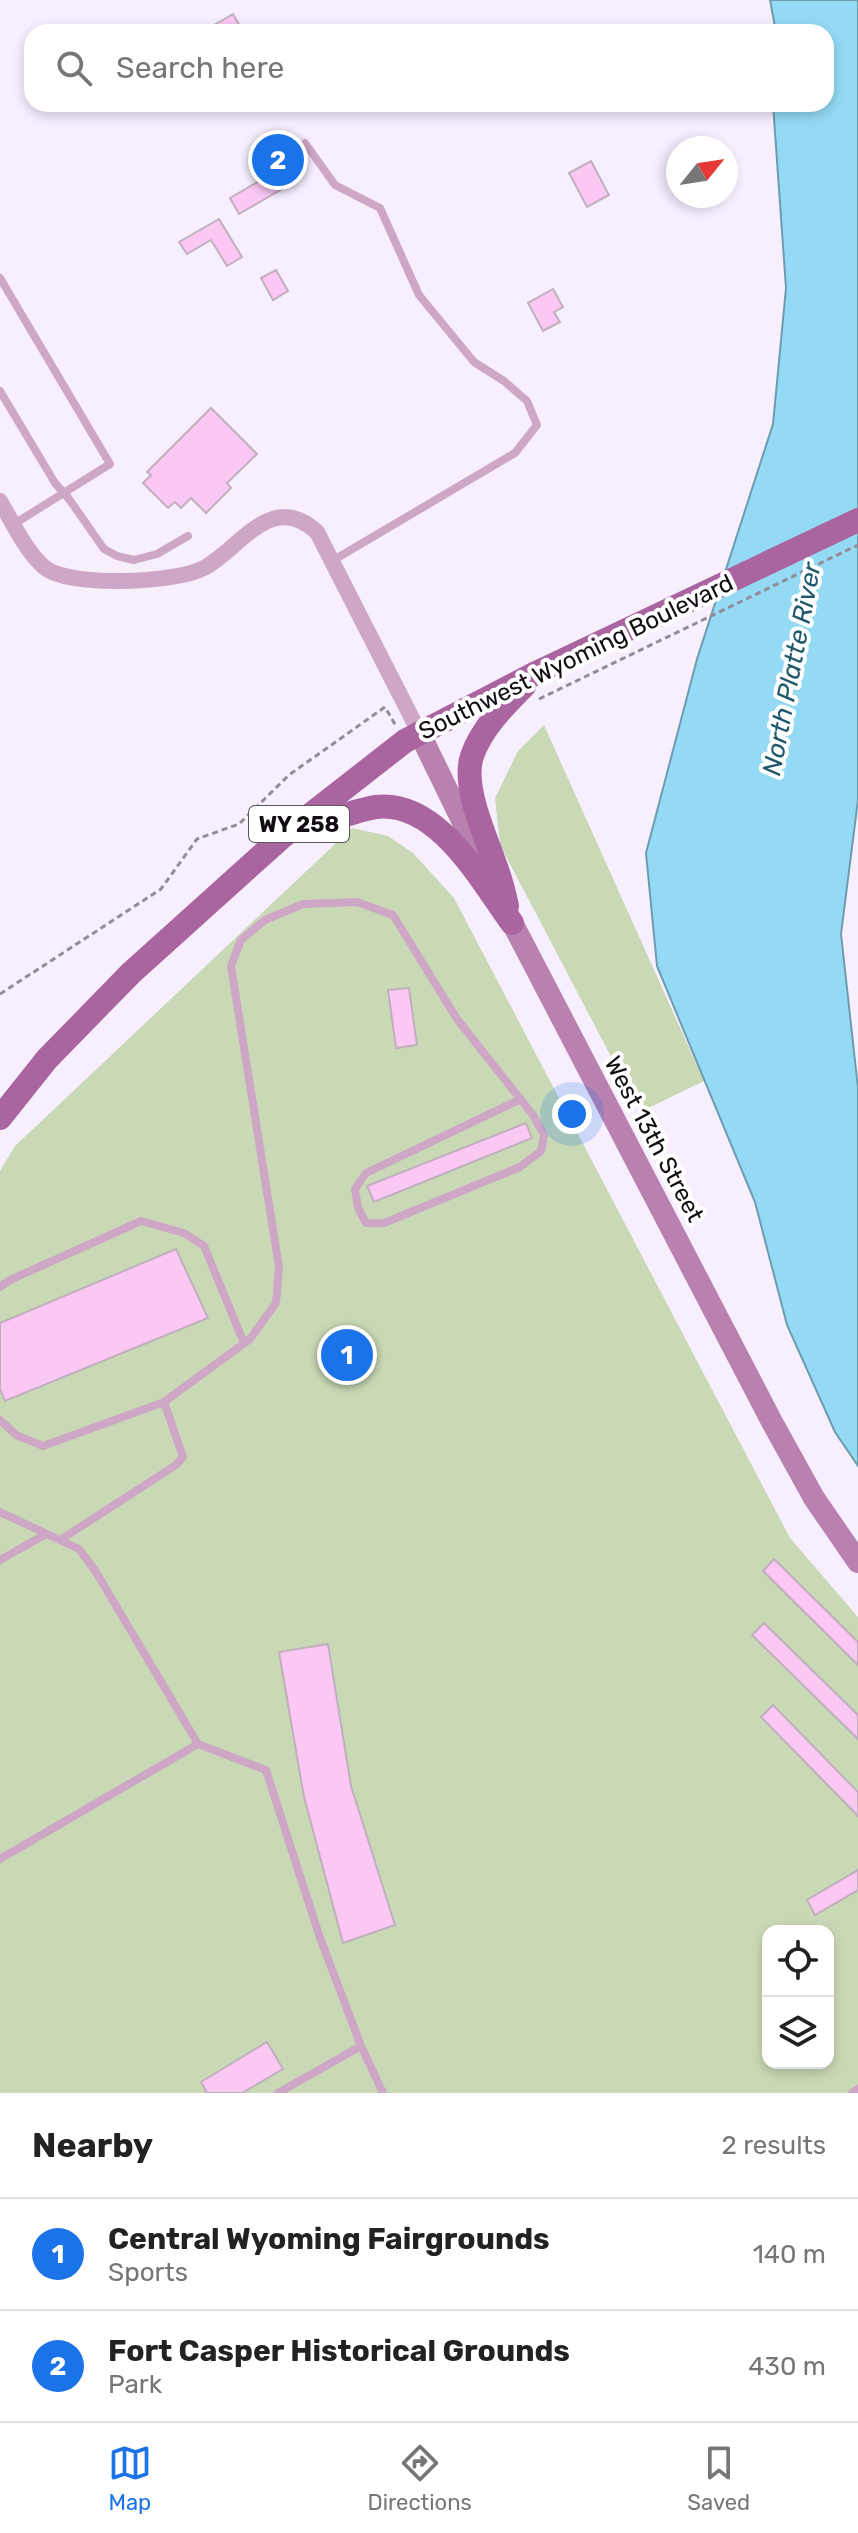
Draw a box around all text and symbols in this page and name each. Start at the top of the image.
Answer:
search box [24,24,834,112]
icon: search [52,46,96,90]
text: Search here [116,50,284,86]
pin: 2 [252,130,304,190]
north arrow [666,136,738,208]
water label: North Platte River [756,559,828,778]
street label: Southwest Wyoming Boulevard [414,568,738,746]
road number: WY 258 [249,806,349,842]
street label: West 13th Street [599,1051,709,1227]
your location [552,1094,592,1134]
pin: 1 [321,1325,373,1385]
map controls [762,1925,834,2069]
button: locate [762,1925,834,1997]
button: layers [762,1997,834,2069]
text: Nearby [32,2125,153,2166]
text: 2 results [722,2130,826,2161]
text: Central Wyoming Fairgrounds [108,2221,550,2257]
text: 1 [52,2239,64,2270]
text: 140 m [753,2239,826,2270]
text: Sports [108,2257,188,2288]
text: Fort Casper Historical Grounds [108,2333,570,2369]
text: 2 [50,2351,66,2382]
text: 430 m [748,2351,826,2382]
text: Park [108,2369,162,2400]
tab: Map [108,2441,152,2516]
tab: Directions [367,2441,472,2516]
tab: Saved [687,2441,750,2516]

